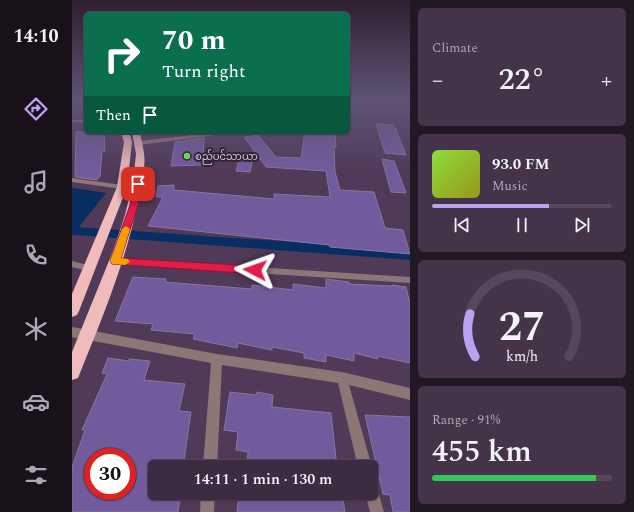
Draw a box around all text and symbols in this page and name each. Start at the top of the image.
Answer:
text: 70 m [162,19,226,62]
text: 14:10 [13,23,59,50]
icon: right [96,28,148,80]
text: Climate [432,38,478,58]
text: 22° [498,57,546,103]
text: Turn right [162,58,245,85]
text: − [432,64,443,97]
text: + [601,64,612,97]
icon: directions [22,95,50,123]
text: Then [96,104,131,127]
icon: arrive [139,104,161,126]
place label: စည်ပင်သာယာ [195,149,258,165]
marker: စည်ပင်သာယာ [182,151,192,161]
text: 93.0 FM [492,153,549,176]
pin [121,167,155,201]
icon: music [22,168,50,196]
icon: arrive [127,173,149,195]
text: Music [492,176,528,196]
icon: previous [451,214,473,236]
icon: pause [511,214,533,236]
icon: next [571,214,593,236]
icon: phone [22,241,50,269]
position arrow [234,249,276,291]
text: 27 [499,296,545,359]
icon: climate [22,315,50,343]
text: km/h [506,346,538,368]
icon: car [22,388,50,416]
text: Range · 91% [432,410,500,430]
text: 455 km [432,429,532,475]
speed limit sign: 30 [84,448,136,500]
icon: filters [22,461,50,489]
text: 14:11 · 1 min · 130 m [194,468,332,491]

